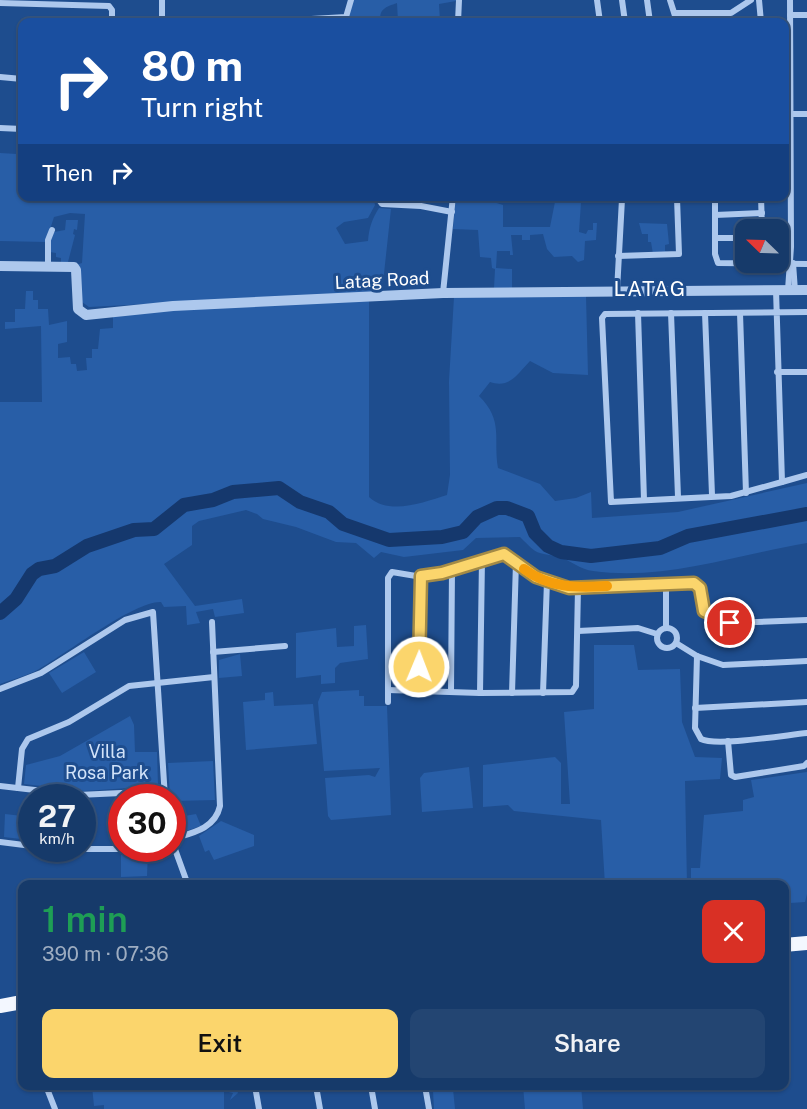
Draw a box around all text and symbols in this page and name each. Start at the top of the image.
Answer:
text: 80 m [141,41,243,90]
icon: right [42,42,120,120]
text: Turn right [141,91,264,123]
icon: right [105,156,138,189]
text: Then [42,160,93,186]
north arrow [735,219,789,273]
map controls [735,219,789,273]
street label: Latag Road [334,267,430,293]
district label: LATAG [613,276,687,301]
pin [704,597,755,648]
icon: arrive [713,606,746,639]
position arrow [387,635,451,699]
park label: Villa Rosa Park [65,741,149,783]
speed limit sign: 30 [108,784,186,862]
text: 27 [38,798,76,834]
text: km/h [39,830,75,847]
text: 1 min [42,898,128,940]
button: close [702,900,765,963]
text: 390 m · 07:36 [42,942,169,966]
button: Exit [42,1009,398,1078]
button: Share [410,1009,765,1078]

